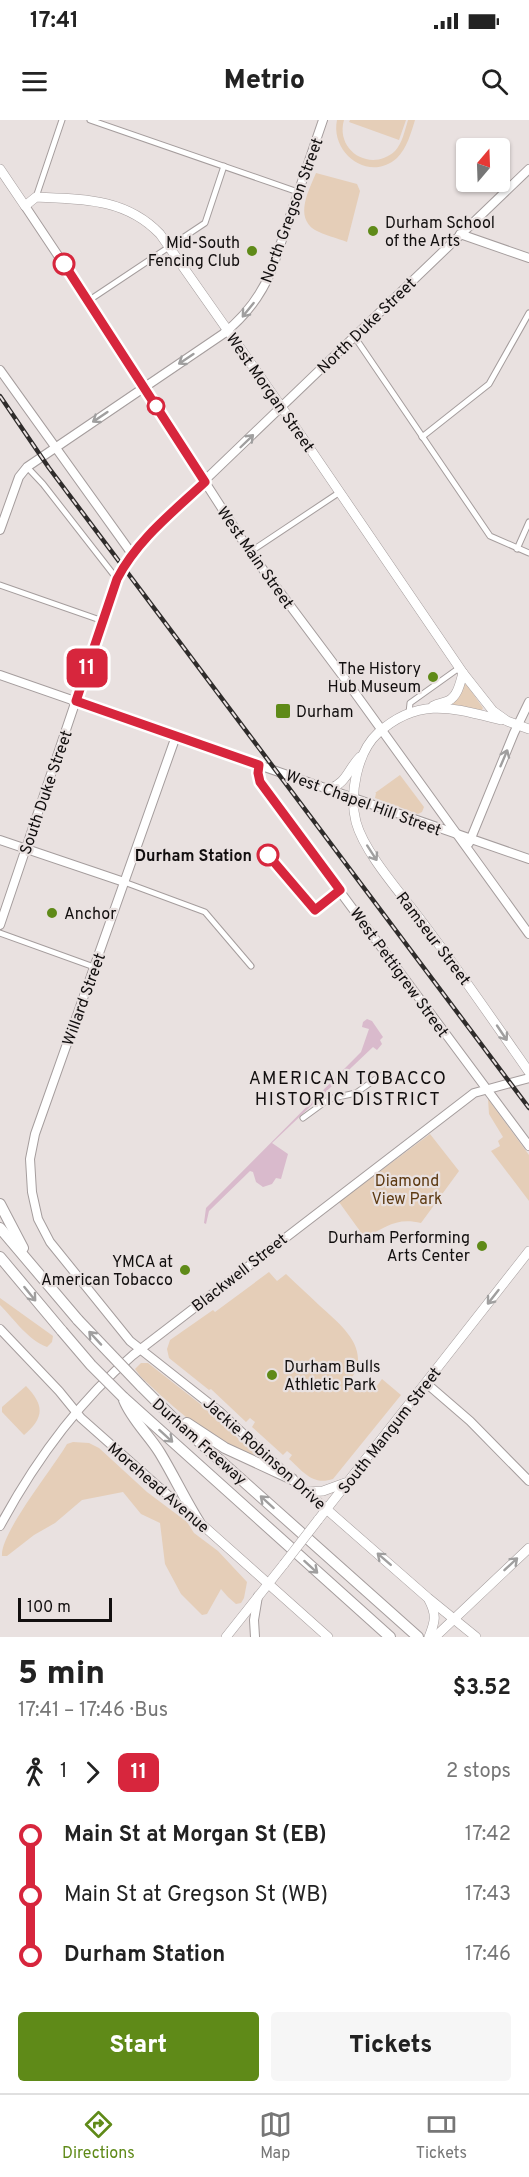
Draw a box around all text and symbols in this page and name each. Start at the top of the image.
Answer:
text: 17:41 [30,8,79,35]
text: Metrio [224,64,305,98]
icon: menu [18,65,51,98]
icon: search [478,65,511,98]
street label: North Gregson Street [257,135,328,286]
north arrow [456,138,510,192]
map controls [456,138,510,192]
place label: Durham School of the Arts [385,214,495,252]
marker: Durham School of the Arts [366,224,380,238]
place label: Mid-South Fencing Club [148,234,240,272]
marker: Mid-South Fencing Club [245,244,259,258]
unlabelled marker [53,253,75,275]
street label: North Duke Street [314,274,421,379]
one-way arrow [242,302,255,318]
street label: West Morgan Street [221,330,318,457]
one-way arrow [179,353,195,365]
unlabelled marker [147,397,165,415]
one-way arrow [92,411,108,423]
one-way arrow [239,433,254,448]
street label: West Main Street [212,503,297,613]
line badge: 11 [60,648,114,688]
text: 11 [79,655,95,682]
place label: The History Hub Museum [328,660,421,698]
marker: The History Hub Museum [426,670,440,684]
marker: Durham [274,702,292,720]
place label: Durham [296,703,353,723]
street label: South Duke Street [16,728,78,857]
one-way arrow [499,749,510,767]
street label: West Chapel Hill Street [283,766,444,841]
marker: Durham Station [257,844,279,866]
one-way arrow [366,844,378,861]
place label: Durham Station [135,847,252,867]
street label: Ramseur Street [391,889,474,990]
street label: West Pettigrew Street [345,904,452,1042]
place label: Anchor [64,905,116,925]
marker: Anchor [45,906,59,920]
street label: Willard Street [59,951,111,1049]
one-way arrow [496,1024,508,1040]
district label: AMERICAN TOBACCO HISTORIC DISTRICT [249,1068,447,1112]
park label: Diamond View Park [371,1172,443,1210]
place label: Durham Performing Arts Center [328,1229,470,1267]
street label: Blackwell Street [188,1230,292,1317]
marker: Durham Performing Arts Center [475,1239,489,1253]
place label: YMCA at American Tobacco [41,1253,173,1291]
marker: YMCA at American Tobacco [178,1263,192,1277]
one-way arrow [24,1286,37,1302]
one-way arrow [486,1289,499,1305]
one-way arrow [87,1331,102,1346]
place label: Durham Bulls Athletic Park [284,1358,381,1396]
street label: South Mangum Street [335,1364,446,1499]
marker: Durham Bulls Athletic Park [265,1368,279,1382]
street label: Jackie Robinson Drive [198,1394,329,1515]
street label: Durham Freeway [147,1395,250,1490]
one-way arrow [159,1429,174,1443]
street label: Morehead Avenue [103,1439,213,1538]
one-way arrow [260,1495,275,1509]
one-way arrow [377,1552,392,1566]
one-way arrow [504,1557,519,1571]
one-way arrow [303,1560,318,1574]
scale bar [18,1595,112,1622]
text: 100 m [27,1598,71,1618]
text: 5 min [18,1654,105,1696]
text: $3.52 [453,1675,511,1702]
text: 17:41 – 17:46 · Bus [18,1698,168,1724]
icon: walk [18,1756,51,1789]
icon: forward [76,1756,109,1789]
text: 1 [60,1759,67,1785]
text: 11 [130,1759,147,1786]
text: 2 stops [446,1759,511,1785]
text: Main St at Morgan St (EB) [64,1822,327,1849]
text: 17:42 [465,1822,511,1848]
text: Main St at Gregson St (WB) [64,1882,328,1909]
text: 17:43 [465,1882,511,1908]
text: Durham Station [64,1942,225,1969]
text: 17:46 [465,1942,511,1968]
button: Start [18,2012,259,2081]
button: Tickets [271,2012,511,2081]
tab: Directions [62,2108,135,2164]
tab: Map [259,2108,292,2164]
tab: Tickets [416,2108,467,2164]

